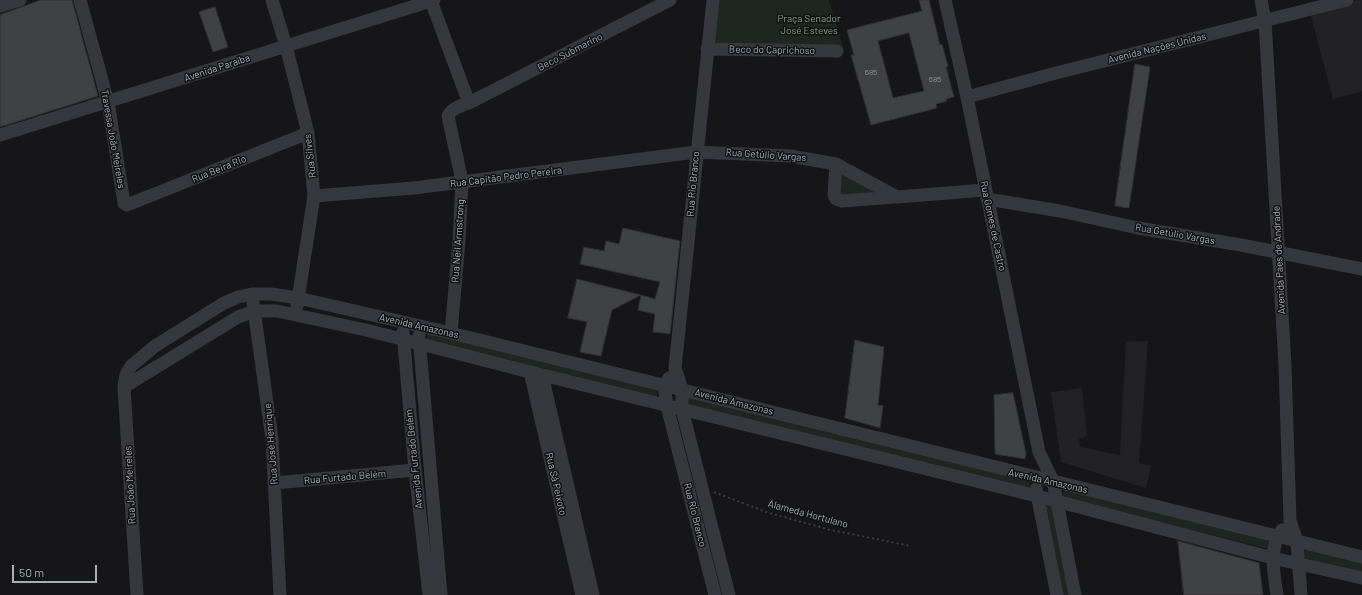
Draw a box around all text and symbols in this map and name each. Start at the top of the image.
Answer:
park label: Praça Senador José Esteves [777,13,841,36]
street label: Beco Submarino [536,30,604,74]
street label: Avenida Nações Unidas [1107,30,1207,66]
street label: Beco do Caprichoso [729,43,815,57]
street label: Avenida Paraíba [183,52,251,84]
house number: 685 [865,67,877,77]
house number: 685 [929,74,941,84]
street label: Travessa João Meireles [98,89,128,189]
street label: Rua Silves [301,133,319,179]
street label: Rua Getúlio Vargas [725,146,807,164]
street label: Rua Rio Branco [684,151,702,217]
street label: Rua Beira Rio [190,153,248,185]
street label: Rua Capitão Pedro Pereira [449,164,563,190]
street label: Rua Gomes de Castro [978,180,1008,272]
street label: Rua Neil Armstrong [449,199,467,283]
street label: Avenida Paes de Andrade [1270,206,1288,314]
street label: Rua Getúlio Vargas [1134,221,1216,247]
street label: Avenida Amazonas [378,311,460,341]
street label: Avenida Amazonas [693,386,775,418]
street label: Rua José Henrique [261,403,281,485]
street label: Avenida Furtado Belém [403,409,425,509]
street label: Rua João Meireles [122,445,138,525]
street label: Rua Sá Peixoto [543,451,569,517]
street label: Avenida Amazonas [1007,466,1089,496]
street label: Rua Furtado Belém [303,467,387,487]
street label: Rua Rio Branco [681,482,709,548]
street label: Alameda Hortulano [767,498,849,530]
scale bar [14,557,99,583]
text: 50 m [19,565,44,579]

